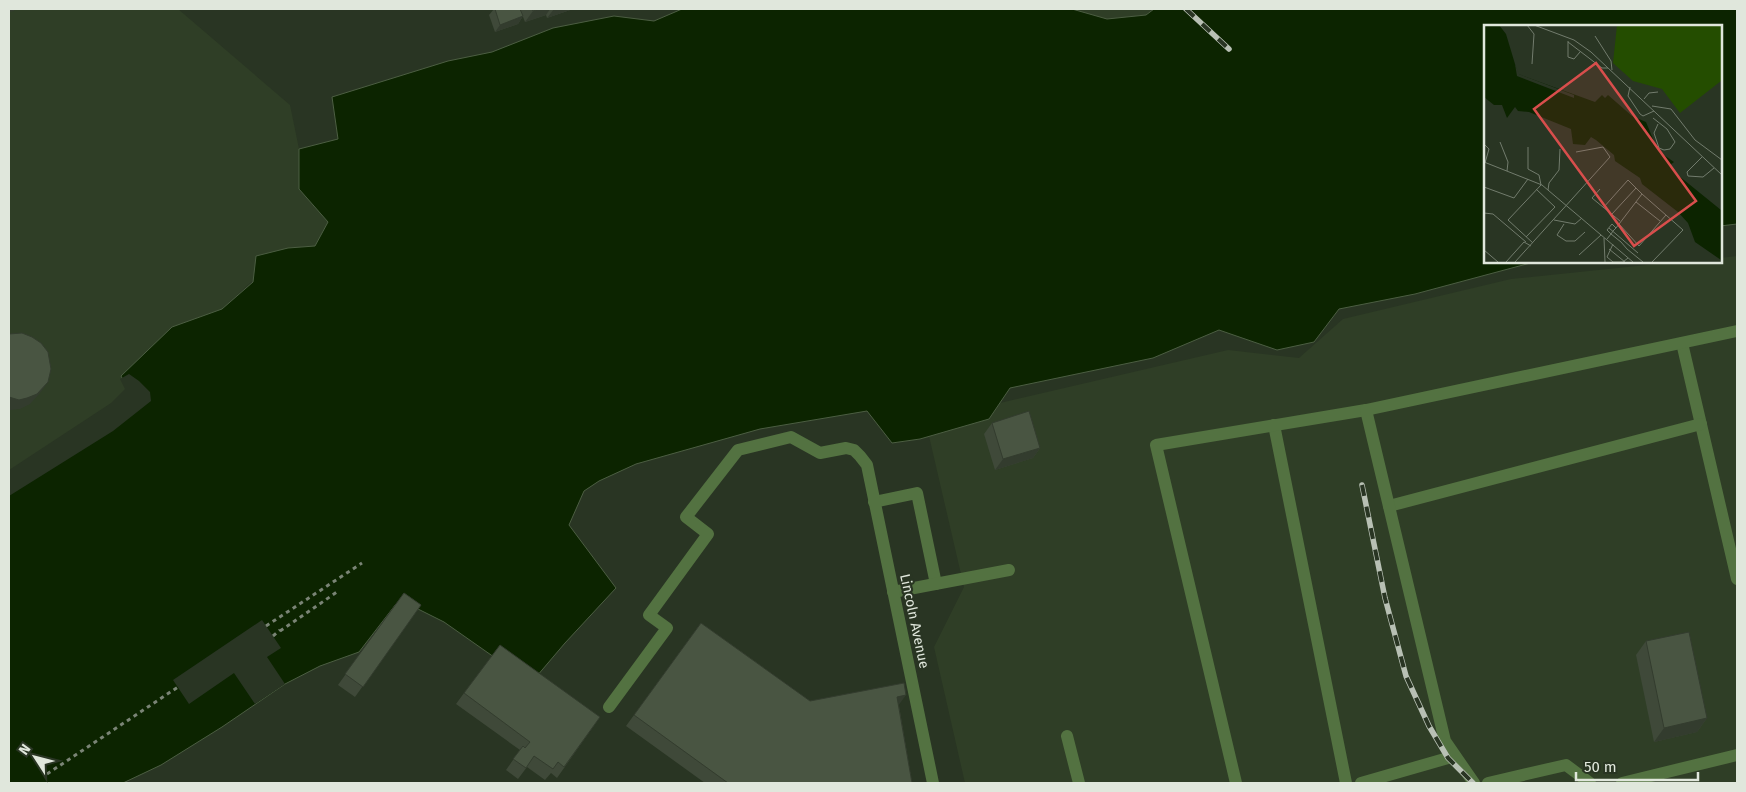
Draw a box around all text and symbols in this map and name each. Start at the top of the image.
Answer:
inset map [1484,25,1721,262]
street label: Lincoln Avenue [896,572,933,670]
north arrow [10,732,60,782]
text: N [15,741,34,758]
scale bar [1576,750,1698,782]
text: 50 m [1584,758,1617,776]

